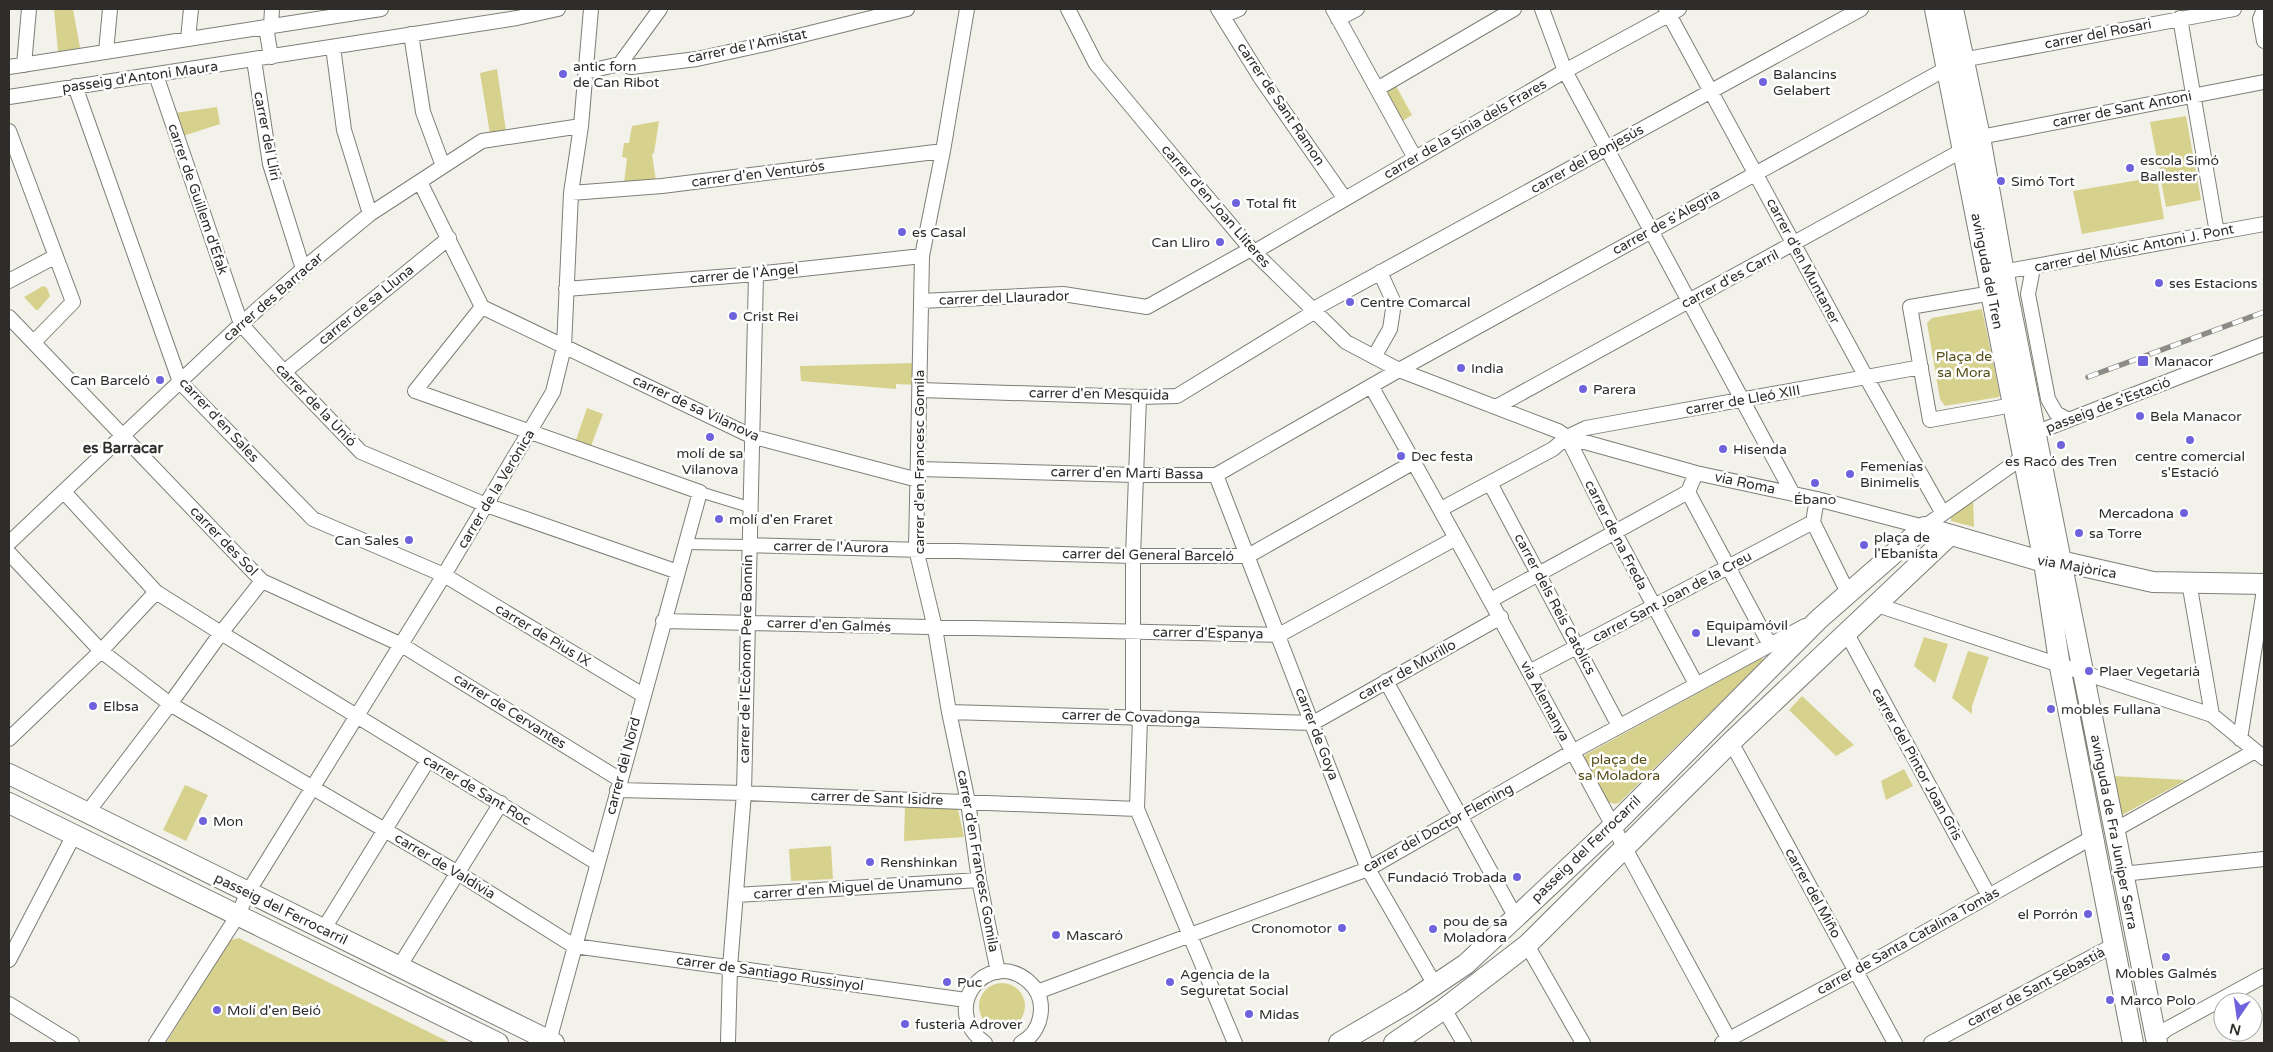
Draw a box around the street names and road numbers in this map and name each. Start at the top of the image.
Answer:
street label: carrer del Rosari [2043,15,2153,53]
street label: carrer de l'Amistat [686,25,809,67]
street label: carrer de Sant Ramon [1233,39,1329,169]
street label: passeig d'Antoni Maura [61,58,219,96]
street label: carrer de la Sínia dels Frares [1380,75,1550,183]
street label: carrer de Sant Antoni [2051,87,2193,131]
street label: carrer del Lliri [250,90,284,182]
street label: carrer de Guillem d'Efak [164,121,232,277]
street label: carrer del Bonjesús [1527,121,1647,197]
street label: carrer d'en Joan Lliteres [1158,141,1274,271]
street label: carrer d'en Venturós [690,157,826,191]
street label: carrer de s'Alegria [1609,185,1723,259]
street label: carrer d'en Muntaner [1763,195,1844,327]
street label: avinguda del Tren [1967,211,2007,331]
street label: carrer del Músic Antoni J. Pont [2033,220,2236,276]
street label: carrer d'es Carril [1678,246,1782,312]
street label: carrer des Barracar [220,249,327,345]
street label: carrer de sa Lluna [315,261,417,349]
street label: carrer de l'Àngel [689,261,799,287]
street label: carrer del Llaurador [939,287,1070,309]
street label: carrer de la Unió [272,360,360,450]
street label: carrer d'en Francesc Gomila [911,370,928,554]
street label: carrer de sa Vilanova [630,371,762,445]
street label: passeig de s'Estació [2043,373,2173,437]
street label: carrer d'en Sales [175,374,263,466]
street label: carrer de Lleó XIII [1684,382,1802,418]
street label: carrer d'en Mesquida [1029,384,1169,404]
street label: carrer de la Verònica [454,426,538,552]
street label: carrer d'en Martí Bassa [1050,463,1204,483]
street label: via Roma [1713,468,1777,498]
street label: carrer de na Freda [1581,477,1651,593]
street label: carrer des Sol [186,503,262,579]
street label: carrer dels Reis Catòlics [1511,530,1600,678]
street label: carrer de l'Aurora [773,537,889,557]
street label: carrer del General Barceló [1062,545,1234,565]
street label: carrer Sant Joan de la Creu [1589,548,1755,646]
street label: via Majòrica [2036,552,2118,582]
street label: carrer de l'Ecònom Pere Bonnín [736,554,756,764]
street label: carrer de Pius IX [492,600,594,670]
street label: carrer d'en Galmés [767,614,892,636]
street label: carrer d'Espanya [1153,624,1263,642]
street label: carrer de Murillo [1355,636,1459,704]
street label: via Alemanya [1517,658,1573,744]
street label: carrer de Cervantes [451,670,570,753]
street label: carrer de Goya [1292,685,1342,783]
street label: carrer del Pintor Joan Gris [1868,685,1966,843]
street label: carrer de Covadonga [1061,706,1201,728]
street label: carrer del Nord [602,715,644,817]
street label: avinguda de Fra Juníper Serra [2087,733,2141,931]
street label: carrer de Sant Roc [420,751,534,829]
street label: carrer d'en Francesc Gomila [954,769,1002,953]
street label: carrer del Doctor Fleming [1360,780,1516,876]
street label: carrer de Sant Isidre [810,787,944,809]
street label: passeig del Ferrocarril [1528,792,1644,906]
street label: carrer de Valdívia [392,829,498,903]
street label: carrer del Miño [1781,845,1845,941]
street label: passeig del Ferrocarril [212,869,350,949]
street label: carrer d'en Miguel de Unamuno [753,871,963,903]
street label: carrer de Santa Catalina Tomàs [1814,883,2002,998]
street label: carrer de Sant Sebastià [1964,943,2108,1031]
street label: carrer de Santiago Russinyol [675,951,865,995]

